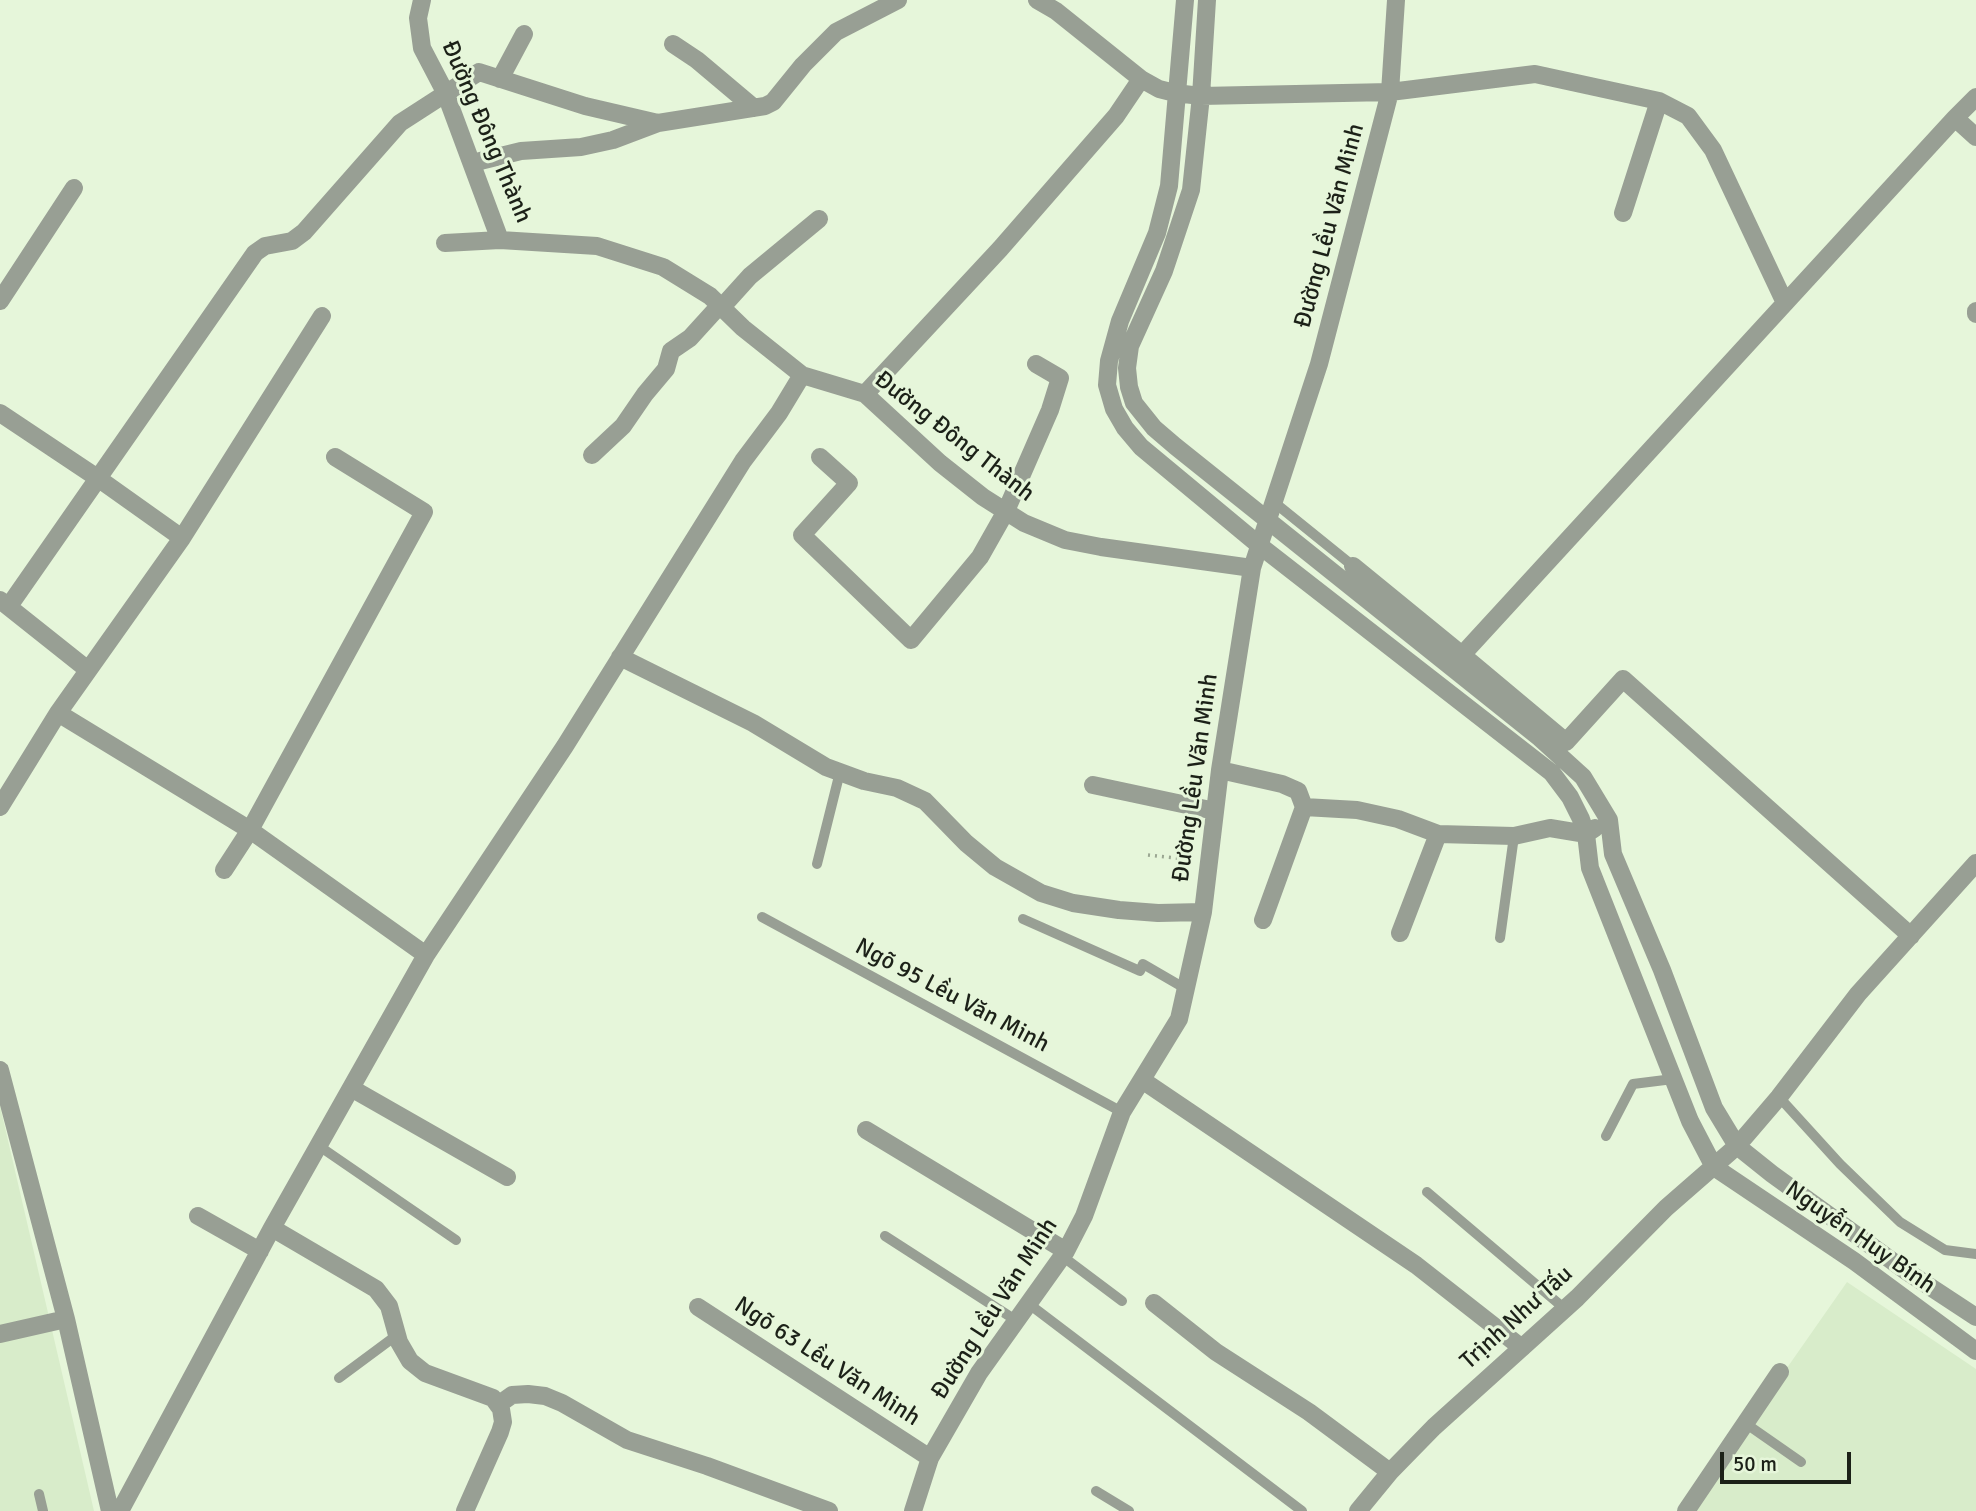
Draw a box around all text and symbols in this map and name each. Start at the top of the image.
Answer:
street label: Đường Đông Thành [435,36,537,228]
street label: Đường Lều Văn Minh [1289,121,1371,331]
street label: Đường Đông Thành [868,366,1040,508]
street label: Đường Lều Văn Minh [1167,672,1225,884]
street label: Ngõ 95 Lều Văn Minh [850,933,1054,1059]
street label: Nguyễn Huy Bính [1779,1176,1941,1300]
street label: Đường Lều Văn Minh [926,1213,1064,1405]
street label: Trịnh Như Tấu [1455,1260,1579,1376]
street label: Ngõ 63 Lều Văn Minh [729,1291,925,1433]
scale bar [1724,1438,1855,1482]
text: 50 m [1733,1451,1777,1477]

